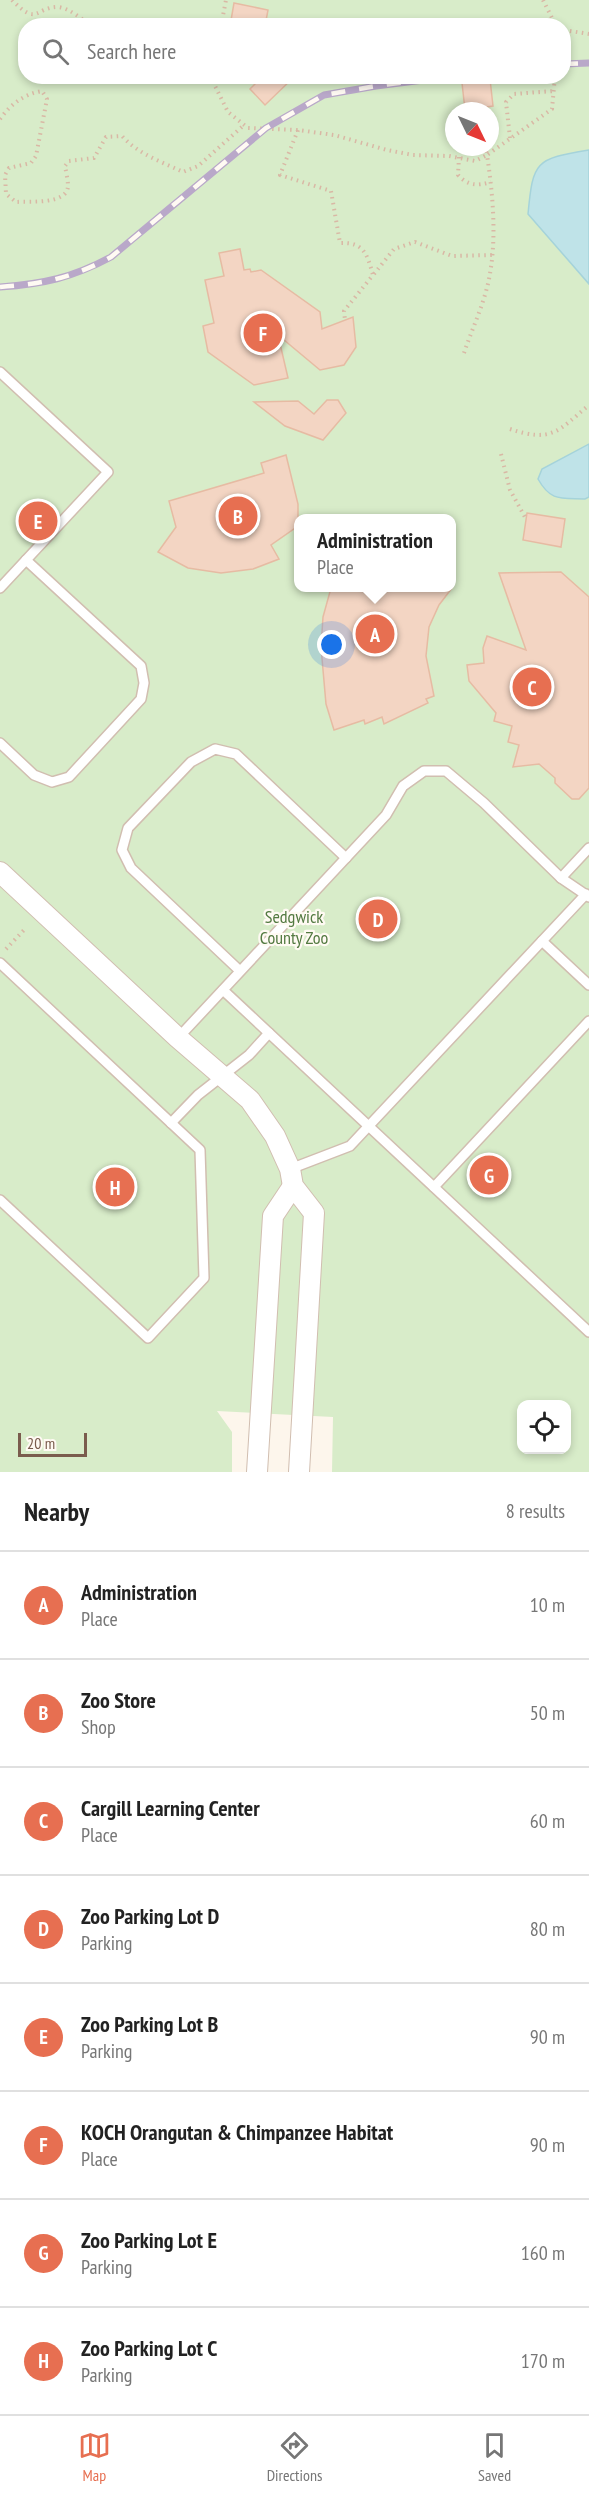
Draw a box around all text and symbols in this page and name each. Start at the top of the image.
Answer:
search box [18,18,571,84]
icon: search [39,35,72,68]
text: Search here [87,37,176,65]
north arrow [445,102,499,156]
pin: F [244,310,282,356]
pin: B [218,494,258,538]
pin: E [18,498,57,544]
popup [294,514,456,592]
text: Administration [317,526,433,554]
text: Place [317,554,354,580]
pin: A [356,612,394,656]
your location [317,630,346,659]
pin: C [512,664,552,710]
pin: D [358,896,398,942]
park label: Sedgwick County Zoo [260,905,329,949]
pin: G [470,1152,508,1198]
pin: H [96,1164,134,1210]
map controls [517,1400,571,1454]
button: locate [517,1400,571,1454]
scale bar [18,1430,87,1458]
text: 20 m [27,1433,55,1453]
text: Nearby [24,1495,89,1528]
text: 8 results [506,1498,565,1524]
text: Administration [81,1578,197,1606]
text: A [38,1592,49,1618]
text: 10 m [530,1592,565,1618]
text: Place [81,1606,118,1632]
text: Zoo Store [81,1686,156,1714]
text: B [39,1700,48,1726]
text: 50 m [530,1700,565,1726]
text: Shop [81,1714,116,1740]
text: Cargill Learning Center [81,1794,260,1822]
text: C [39,1808,48,1834]
text: 60 m [530,1808,565,1834]
text: Place [81,1822,118,1848]
text: Zoo Parking Lot D [81,1902,219,1930]
text: D [38,1916,49,1942]
text: 80 m [530,1916,565,1942]
text: Parking [81,1930,132,1956]
text: Zoo Parking Lot B [81,2010,218,2038]
text: E [39,2024,48,2050]
text: 90 m [530,2024,565,2050]
text: Parking [81,2038,132,2064]
text: KOCH Orangutan & Chimpanzee Habitat [81,2118,393,2146]
text: F [39,2132,48,2158]
text: 90 m [530,2132,565,2158]
text: Place [81,2146,118,2172]
text: Zoo Parking Lot E [81,2226,217,2254]
text: G [38,2240,49,2266]
text: 160 m [521,2240,565,2266]
text: Parking [81,2254,132,2280]
text: Zoo Parking Lot C [81,2334,217,2362]
text: H [38,2348,49,2374]
text: 170 m [521,2348,565,2374]
text: Parking [81,2362,132,2388]
tab: Map [78,2429,111,2485]
tab: Directions [267,2429,322,2485]
tab: Saved [478,2429,511,2485]

